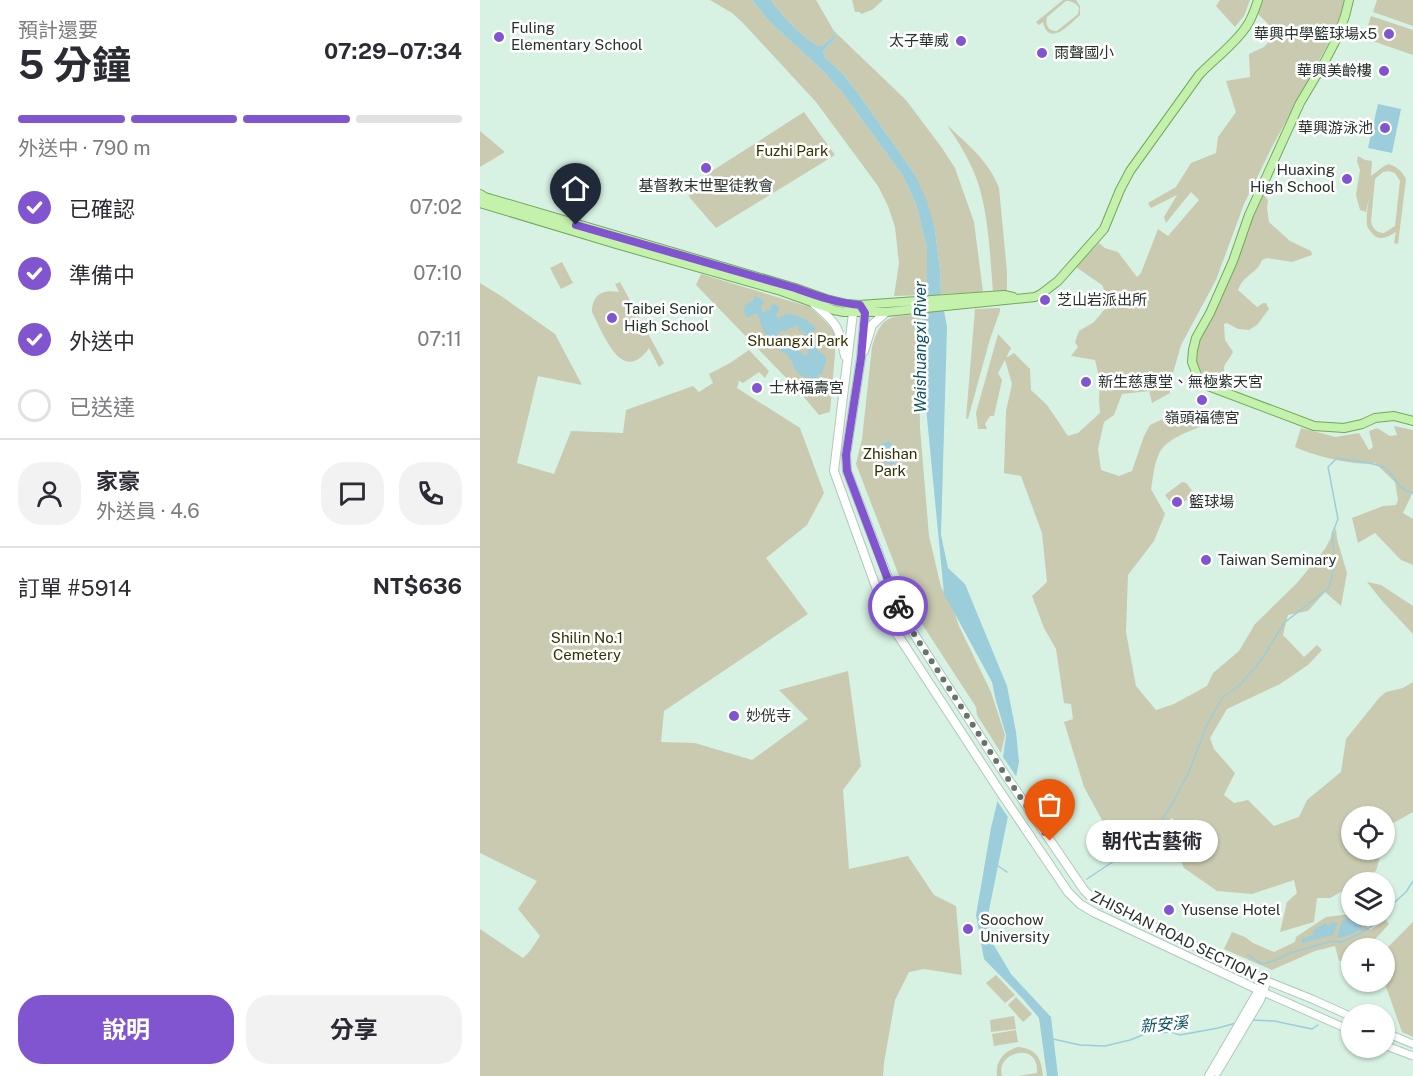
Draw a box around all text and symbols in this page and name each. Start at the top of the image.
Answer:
text: 預計還要 [18,18,98,42]
place label: Fuling Elementary School [511,19,643,53]
place label: 華興中學籃球場x5 [1254,25,1377,42]
marker: 華興中學籃球場x5 [1382,27,1396,41]
marker: Fuling Elementary School [492,30,506,44]
place label: 太子華威 [889,32,949,49]
marker: 太子華威 [954,34,968,48]
text: 07:29–07:34 [324,38,462,64]
text: 5 分鐘 [18,42,131,88]
place label: 雨聲國小 [1054,44,1114,61]
marker: 雨聲國小 [1035,46,1049,60]
place label: 華興美齡樓 [1297,62,1372,79]
marker: 華興美齡樓 [1377,64,1391,78]
place label: 華興游泳池 [1298,119,1373,136]
marker: 華興游泳池 [1378,121,1392,135]
text: 外送中 · 790 m [18,136,151,160]
park label: Fuzhi Park [756,142,828,159]
marker: 基督教末世聖徒教會 [699,161,713,175]
place label: Huaxing High School [1250,161,1335,195]
pin [550,163,601,225]
icon: home [559,172,592,205]
marker: Huaxing High School [1340,172,1354,186]
place label: 基督教末世聖徒教會 [638,177,774,194]
icon: check [18,191,51,224]
text: 07:02 [409,195,462,219]
text: 已確認 [69,196,135,222]
icon: check [18,257,51,290]
text: 07:10 [413,261,462,285]
text: 準備中 [69,262,135,288]
water label: Waishuangxi River [911,280,930,413]
place label: 芝山岩派出所 [1057,291,1147,308]
marker: 芝山岩派出所 [1038,293,1052,307]
place label: Taibei Senior High School [624,300,714,334]
marker: Taibei Senior High School [605,311,619,325]
icon: check [18,323,51,356]
text: 07:11 [417,327,462,351]
text: 外送中 [69,328,135,354]
park label: Shuangxi Park [747,332,849,349]
place label: 新生慈惠堂、無極紫天宮 [1098,373,1263,390]
marker: 新生慈惠堂、無極紫天宮 [1079,375,1093,389]
place label: 士林福壽宮 [769,379,844,396]
marker: 士林福壽宮 [750,381,764,395]
marker: 嶺頭福德宮 [1195,393,1209,407]
text: 已送達 [69,394,135,420]
place label: 嶺頭福德宮 [1164,409,1240,426]
park label: Zhishan Park [863,445,917,479]
button: person [18,462,81,525]
button: chat [321,462,384,525]
button: phone [399,462,462,525]
text: 家豪 [96,468,140,494]
place label: 籃球場 [1189,493,1234,510]
marker: 籃球場 [1170,495,1184,509]
text: 外送員 · 4.6 [96,499,200,523]
place label: Taiwan Seminary [1218,551,1336,568]
marker: Taiwan Seminary [1199,553,1213,567]
text: NT$636 [373,573,462,599]
text: 訂單 #5914 [18,575,131,601]
courier [868,576,928,636]
icon: bike [882,590,915,623]
park label: Shilin No.1 Cemetery [551,629,623,663]
place label: 妙侊寺 [746,707,791,724]
marker: 妙侊寺 [727,709,741,723]
pin [1024,779,1075,841]
icon: bag [1033,788,1066,821]
map controls [1341,806,1395,1058]
button: locate [1341,806,1395,860]
callout: 朝代古藝術 [1086,820,1218,862]
text: 朝代古藝術 [1102,829,1202,853]
button: layers [1341,872,1395,926]
street label: ZHISHAN ROAD SECTION 2 [1088,887,1271,988]
place label: Yusense Hotel [1181,901,1281,918]
marker: Yusense Hotel [1162,903,1176,917]
place label: Soochow University [980,911,1050,945]
marker: Soochow University [961,922,975,936]
button: + [1341,938,1395,992]
button: 說明 [18,995,234,1064]
button: 分享 [246,995,462,1064]
button: − [1341,1004,1395,1058]
water label: 新安溪 [1139,1013,1191,1036]

